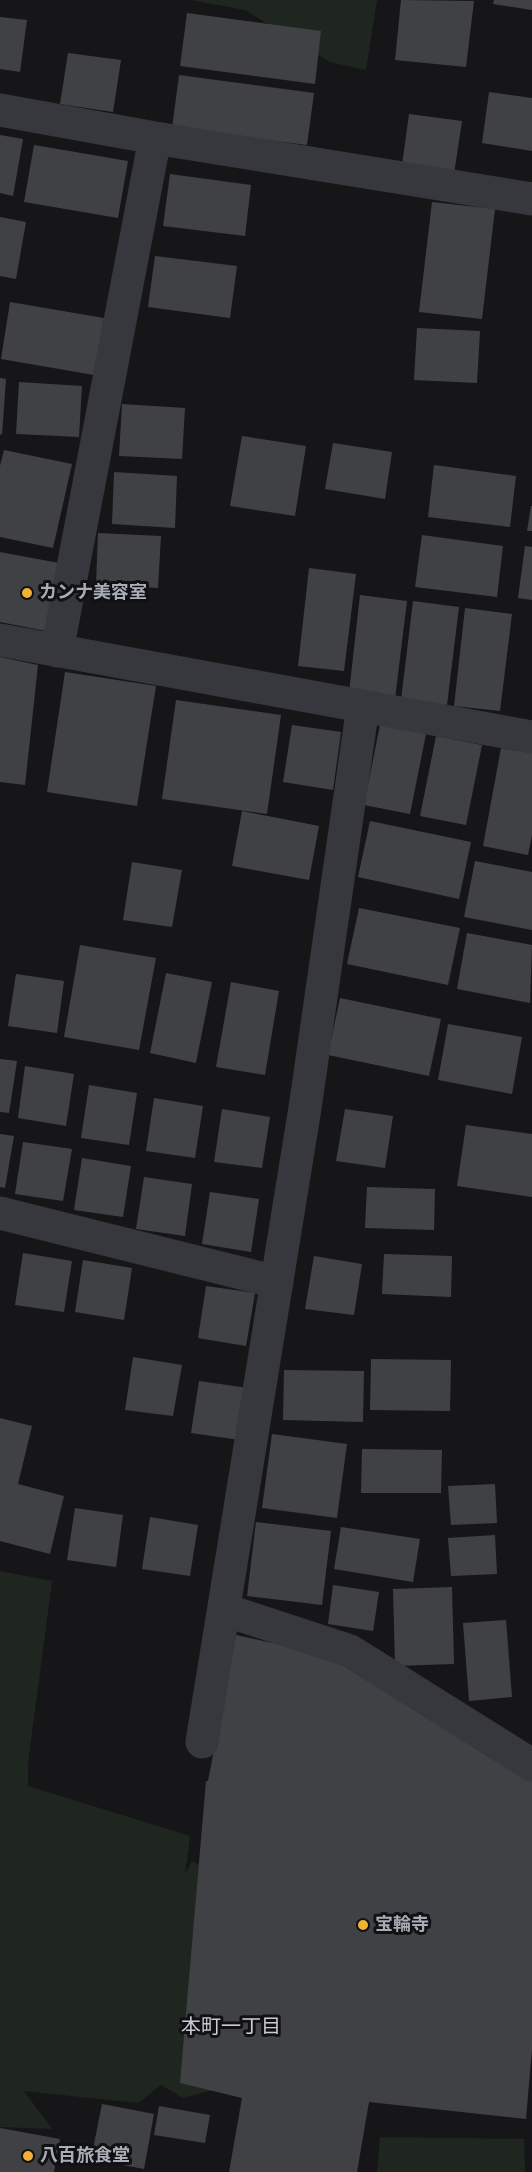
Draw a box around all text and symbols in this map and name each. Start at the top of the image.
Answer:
place label: カンナ美容室 [39,582,147,604]
marker: カンナ美容室 [20,586,34,600]
place label: 宝輪寺 [375,1914,429,1936]
marker: 宝輪寺 [356,1918,370,1932]
district label: 本町一丁目 [181,2016,281,2040]
place label: 八百旅食堂 [40,2145,130,2167]
marker: 八百旅食堂 [21,2149,35,2163]

